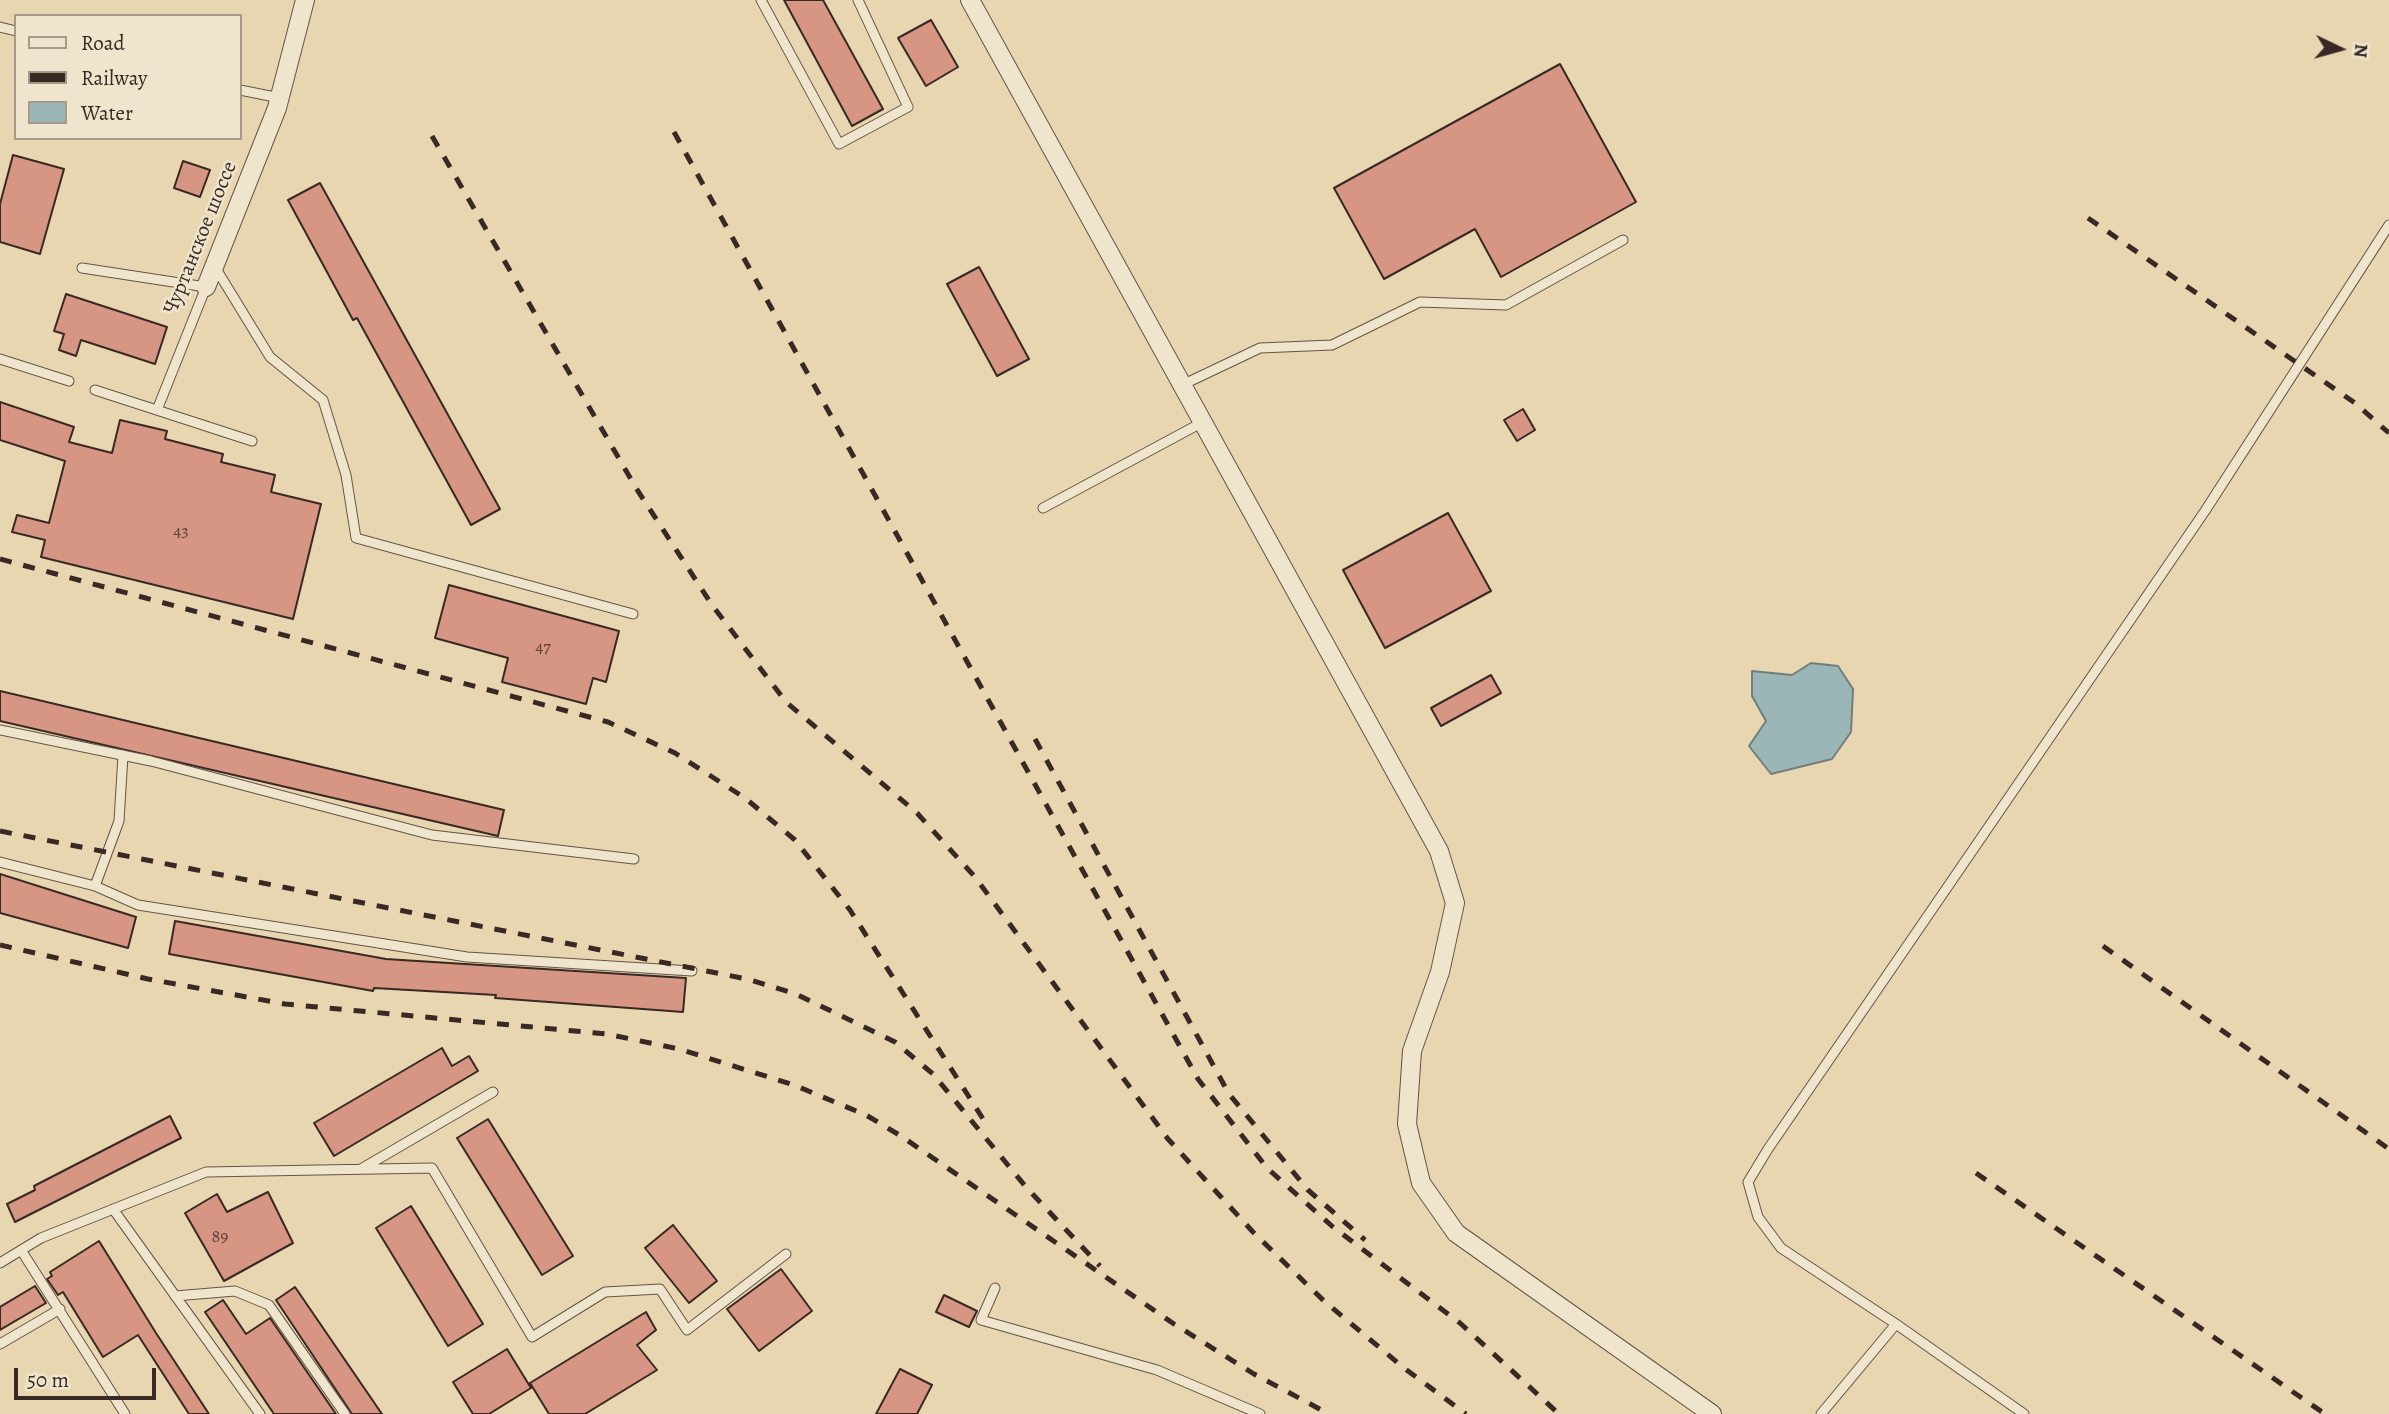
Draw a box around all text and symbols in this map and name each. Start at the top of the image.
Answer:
legend [14,14,242,140]
north arrow [2305,14,2375,84]
text: Road [81,29,125,57]
text: N [2347,43,2374,59]
text: Railway [81,64,147,92]
text: Water [81,99,133,127]
street label: Чуртанское шоссе [159,158,243,318]
house number: 43 [173,521,189,543]
house number: 47 [535,637,551,659]
house number: 89 [212,1227,228,1249]
scale bar [18,1354,159,1398]
text: 50 m [27,1366,69,1394]

